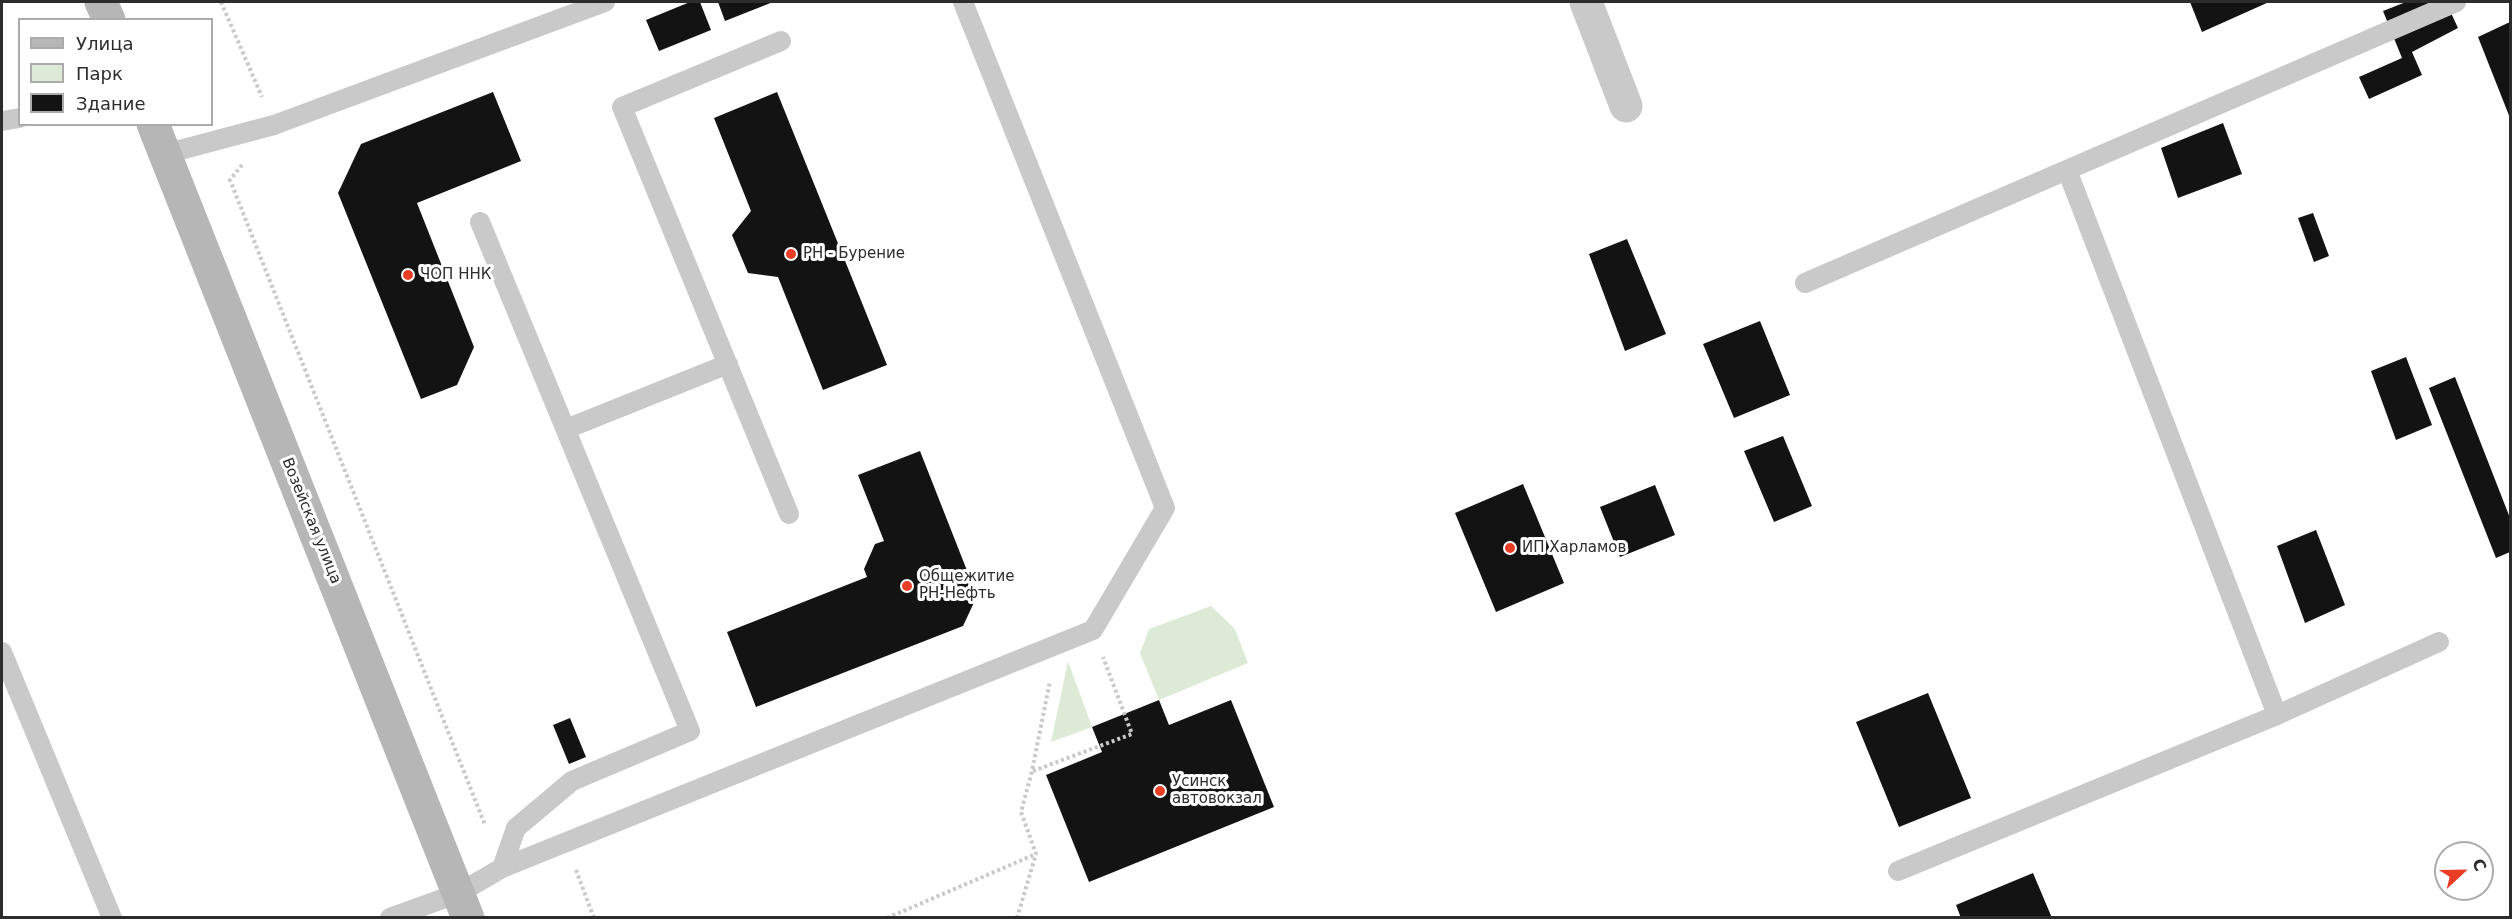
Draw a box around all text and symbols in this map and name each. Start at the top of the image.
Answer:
legend [18,18,213,126]
text: Улица [76,33,133,54]
text: Парк [76,63,123,84]
text: Здание [76,93,146,114]
place label: РН - Бурение [803,245,905,263]
marker: РН - Бурение [784,247,798,261]
place label: ЧОП ННК [420,266,491,284]
marker: ЧОП ННК [401,268,415,282]
street label: Возейская улица [277,455,345,587]
place label: ИП Харламов [1522,539,1626,557]
marker: ИП Харламов [1503,541,1517,555]
place label: Общежитие РН-Нефть [919,568,1014,603]
marker: Общежитие РН-Нефть [900,579,914,593]
place label: Усинск автовокзал [1172,773,1262,808]
marker: Усинск автовокзал [1153,784,1167,798]
north arrow [2434,841,2494,901]
text: С [2468,856,2490,874]

